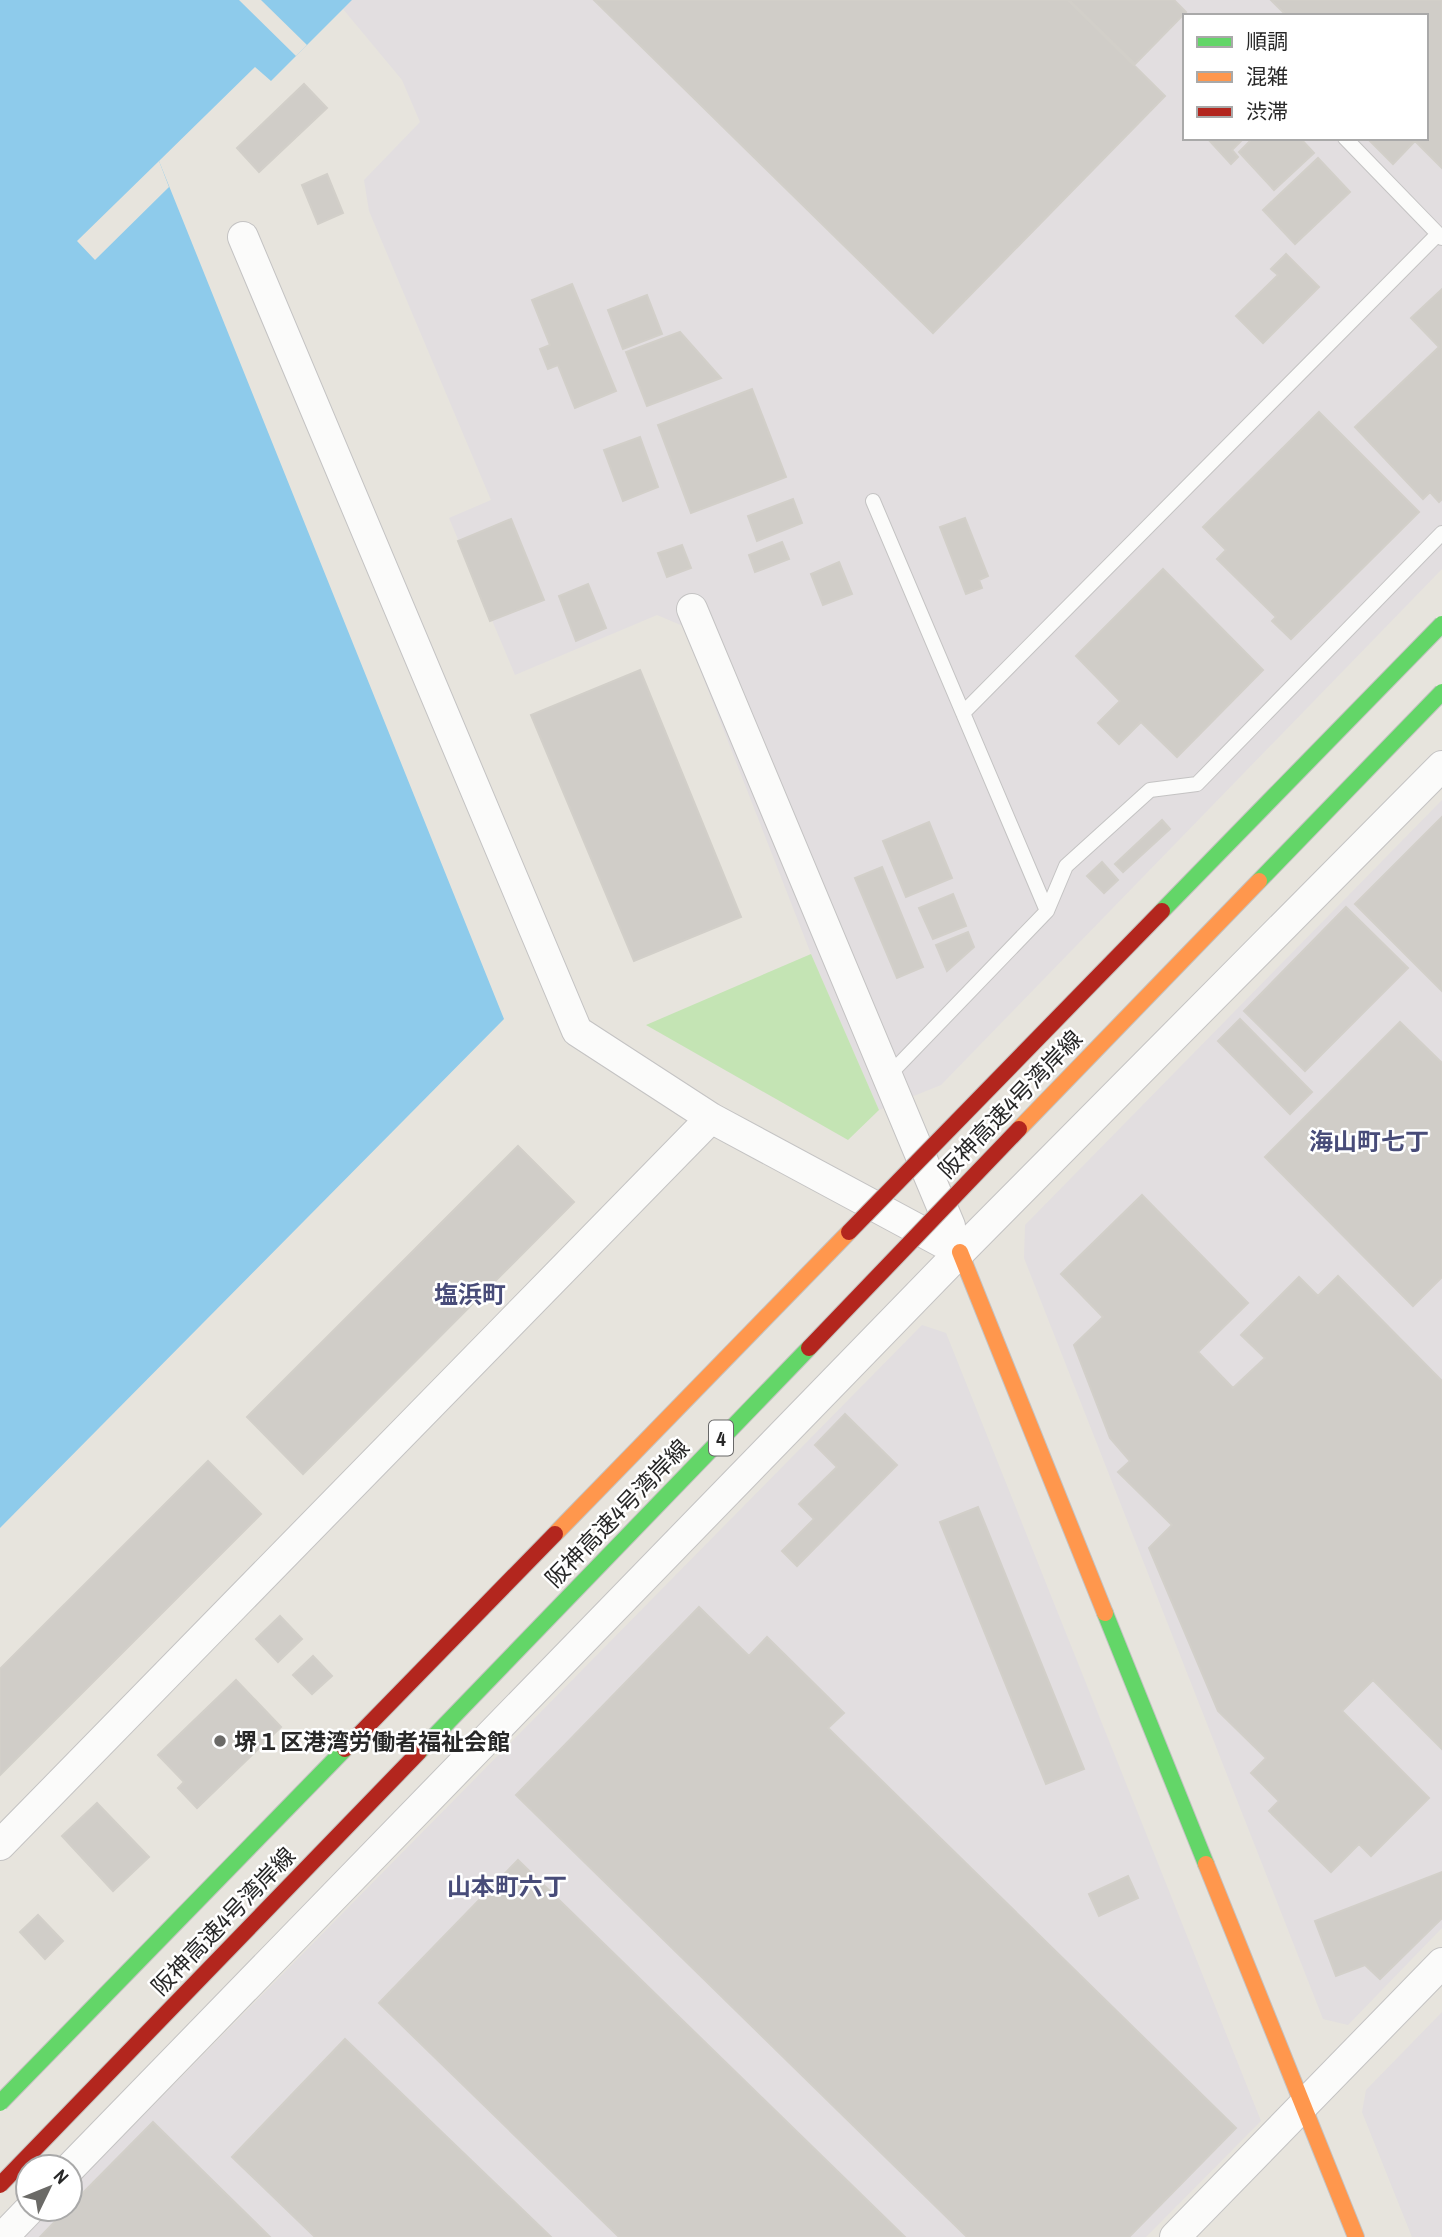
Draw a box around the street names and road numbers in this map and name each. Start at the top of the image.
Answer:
street label: 阪神高速4号湾岸線 [931,1023,1089,1185]
road number: 4 [709,1420,733,1456]
street label: 阪神高速4号湾岸線 [538,1432,696,1594]
street label: 阪神高速4号湾岸線 [144,1840,302,2002]

